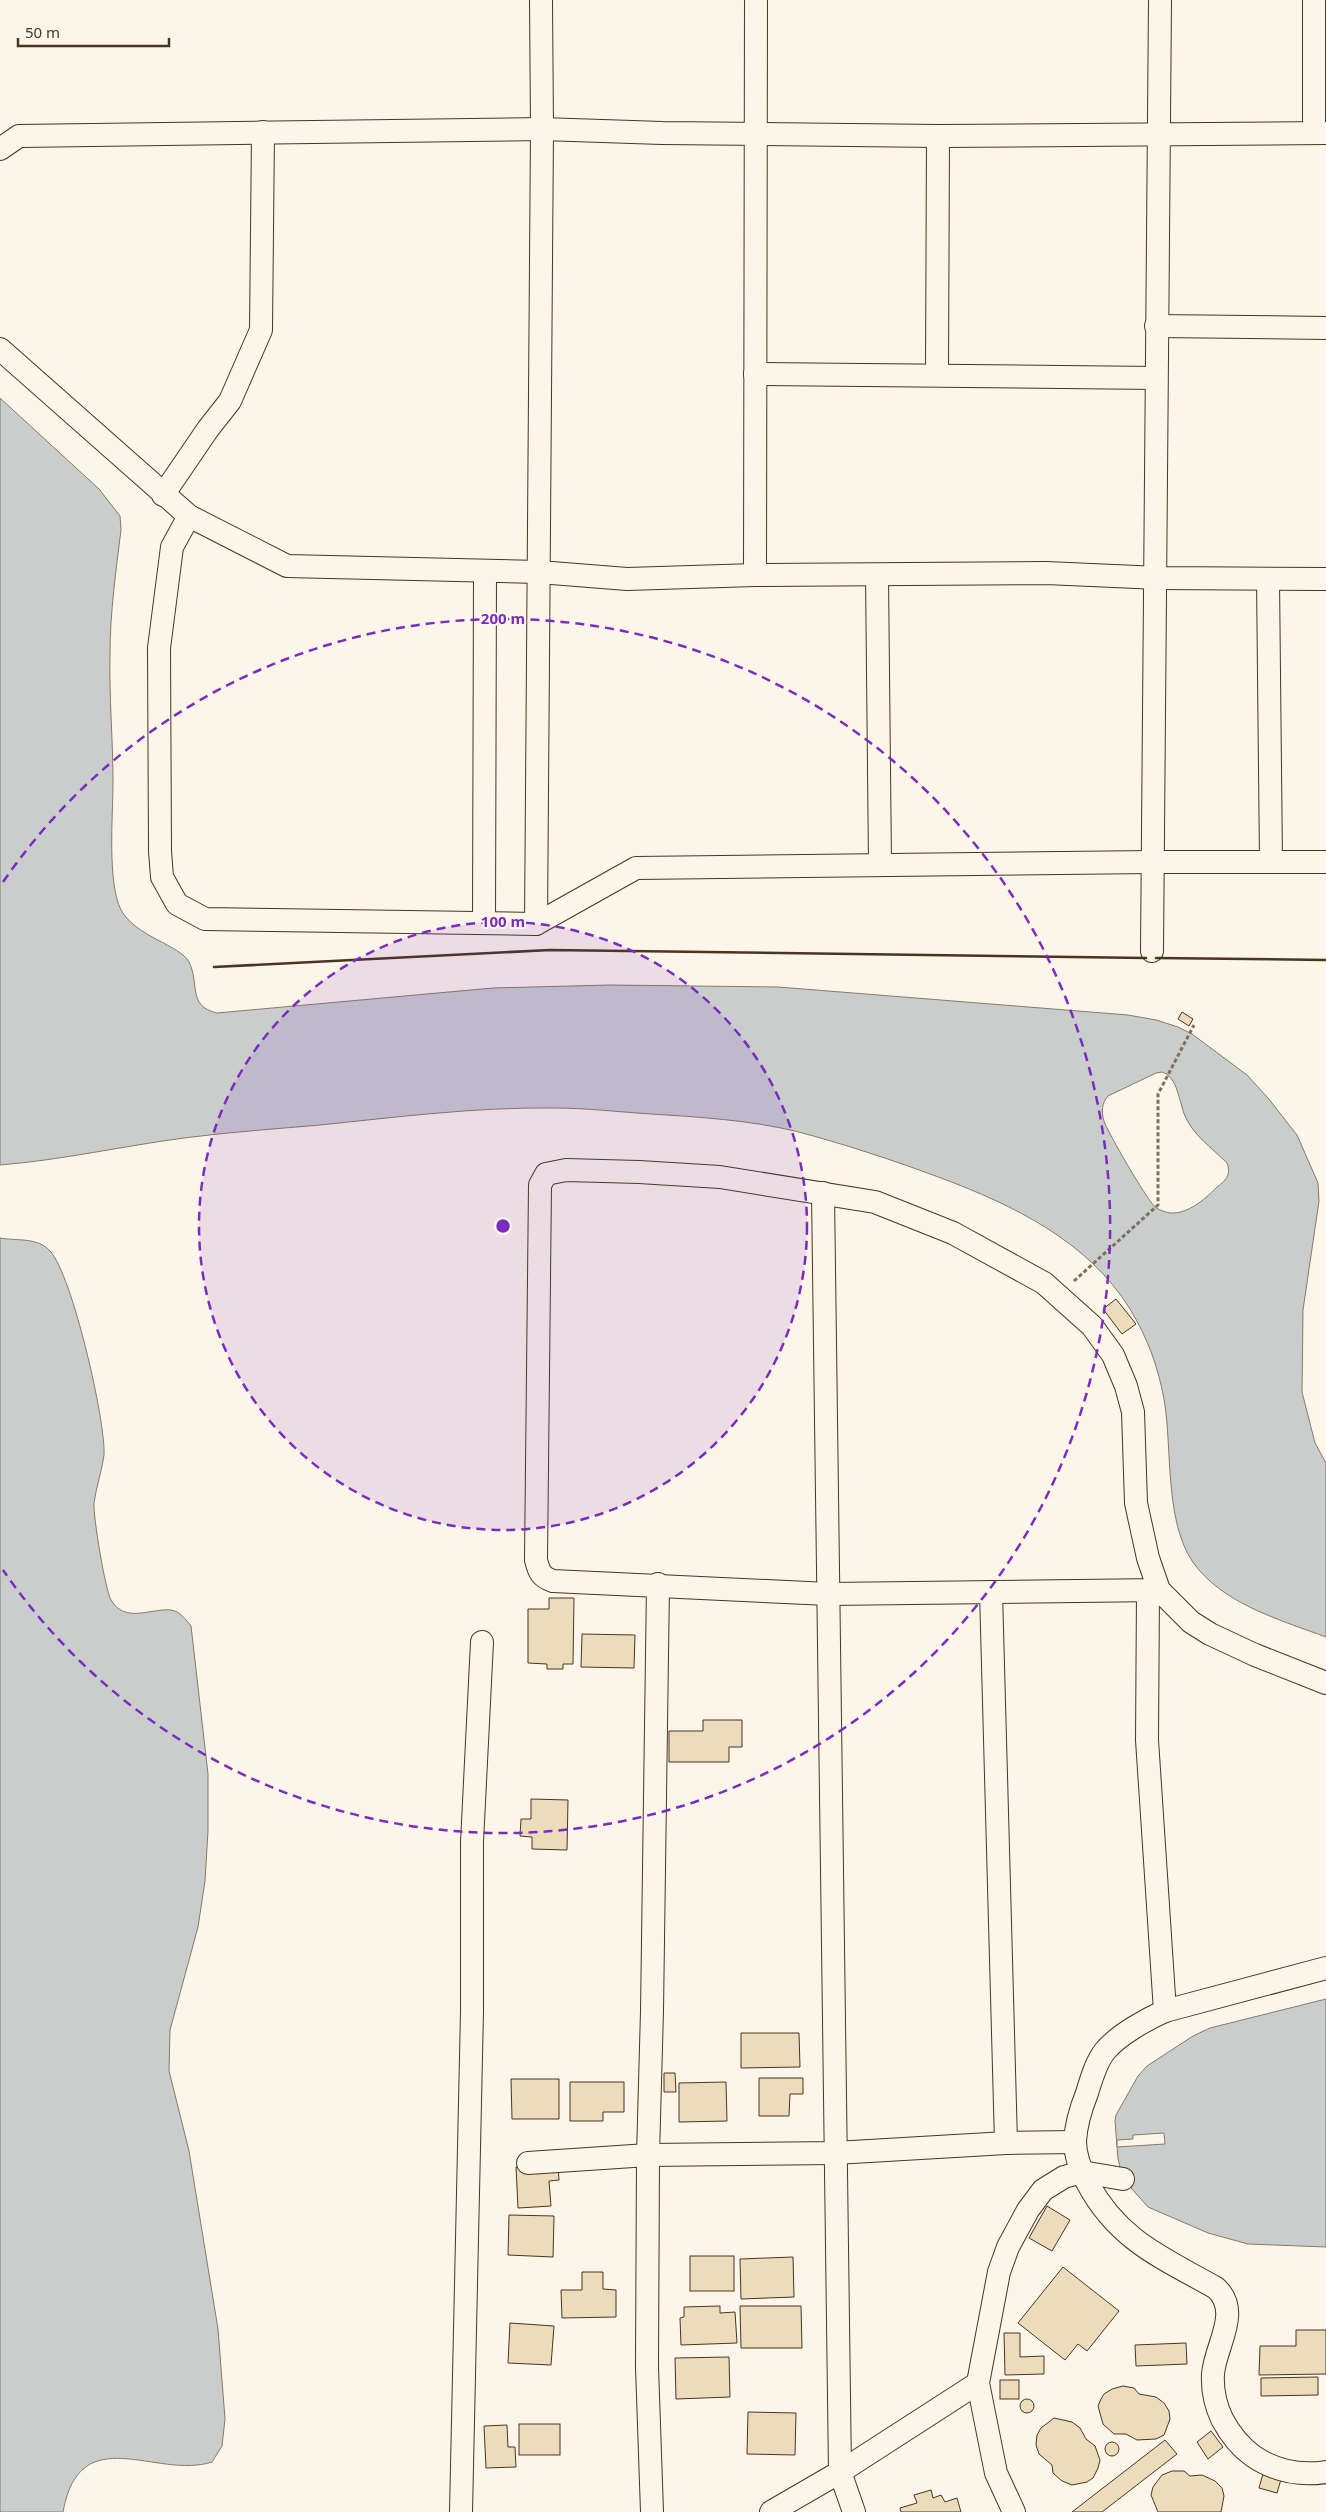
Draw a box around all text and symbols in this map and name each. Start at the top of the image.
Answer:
scale bar [18,15,169,47]
text: 50 m [25,22,60,42]
text: 200 m [481,608,525,628]
text: 100 m [481,911,525,931]
centre of rings [494,1217,512,1235]

